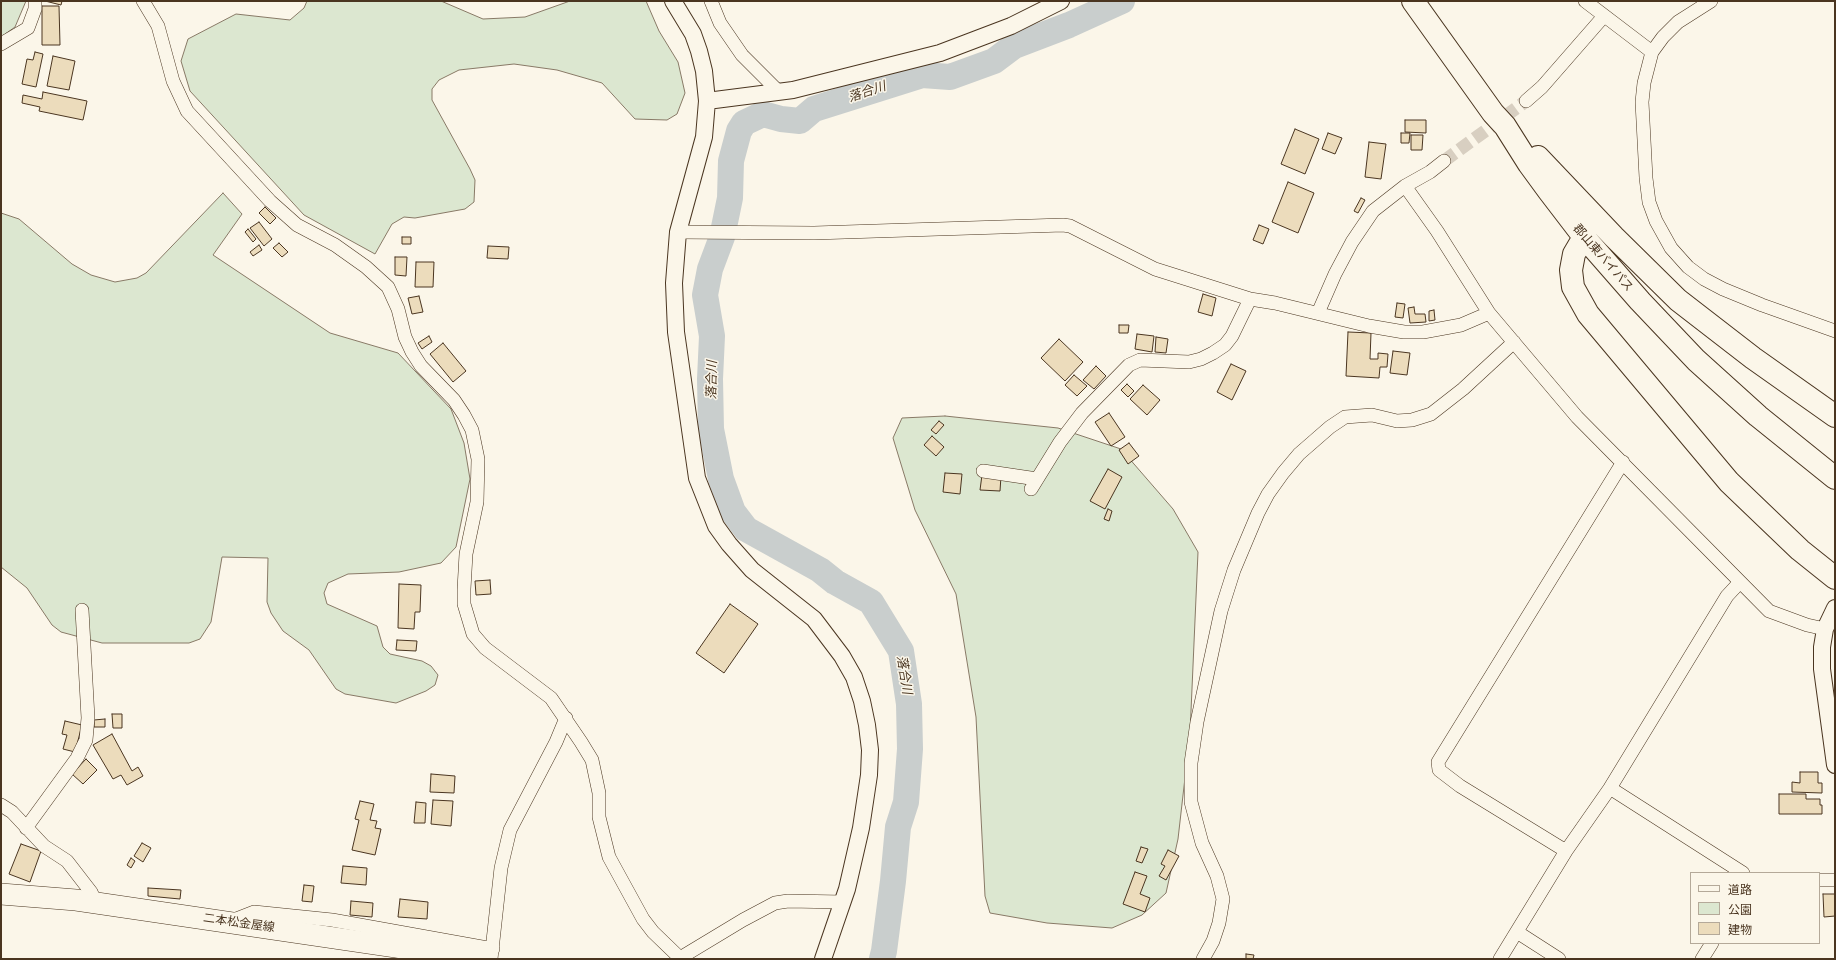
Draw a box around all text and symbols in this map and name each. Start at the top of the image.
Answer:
water label: 落合川 [846,79,888,105]
street label: 郡山東バイパス [1570,222,1636,294]
water label: 落合川 [704,360,720,400]
water label: 落合川 [893,655,915,695]
legend [1690,872,1820,944]
text: 道路 [1728,883,1752,897]
text: 公園 [1728,903,1752,917]
street label: 二本松金屋線 [202,911,276,935]
text: 建物 [1728,923,1752,937]

